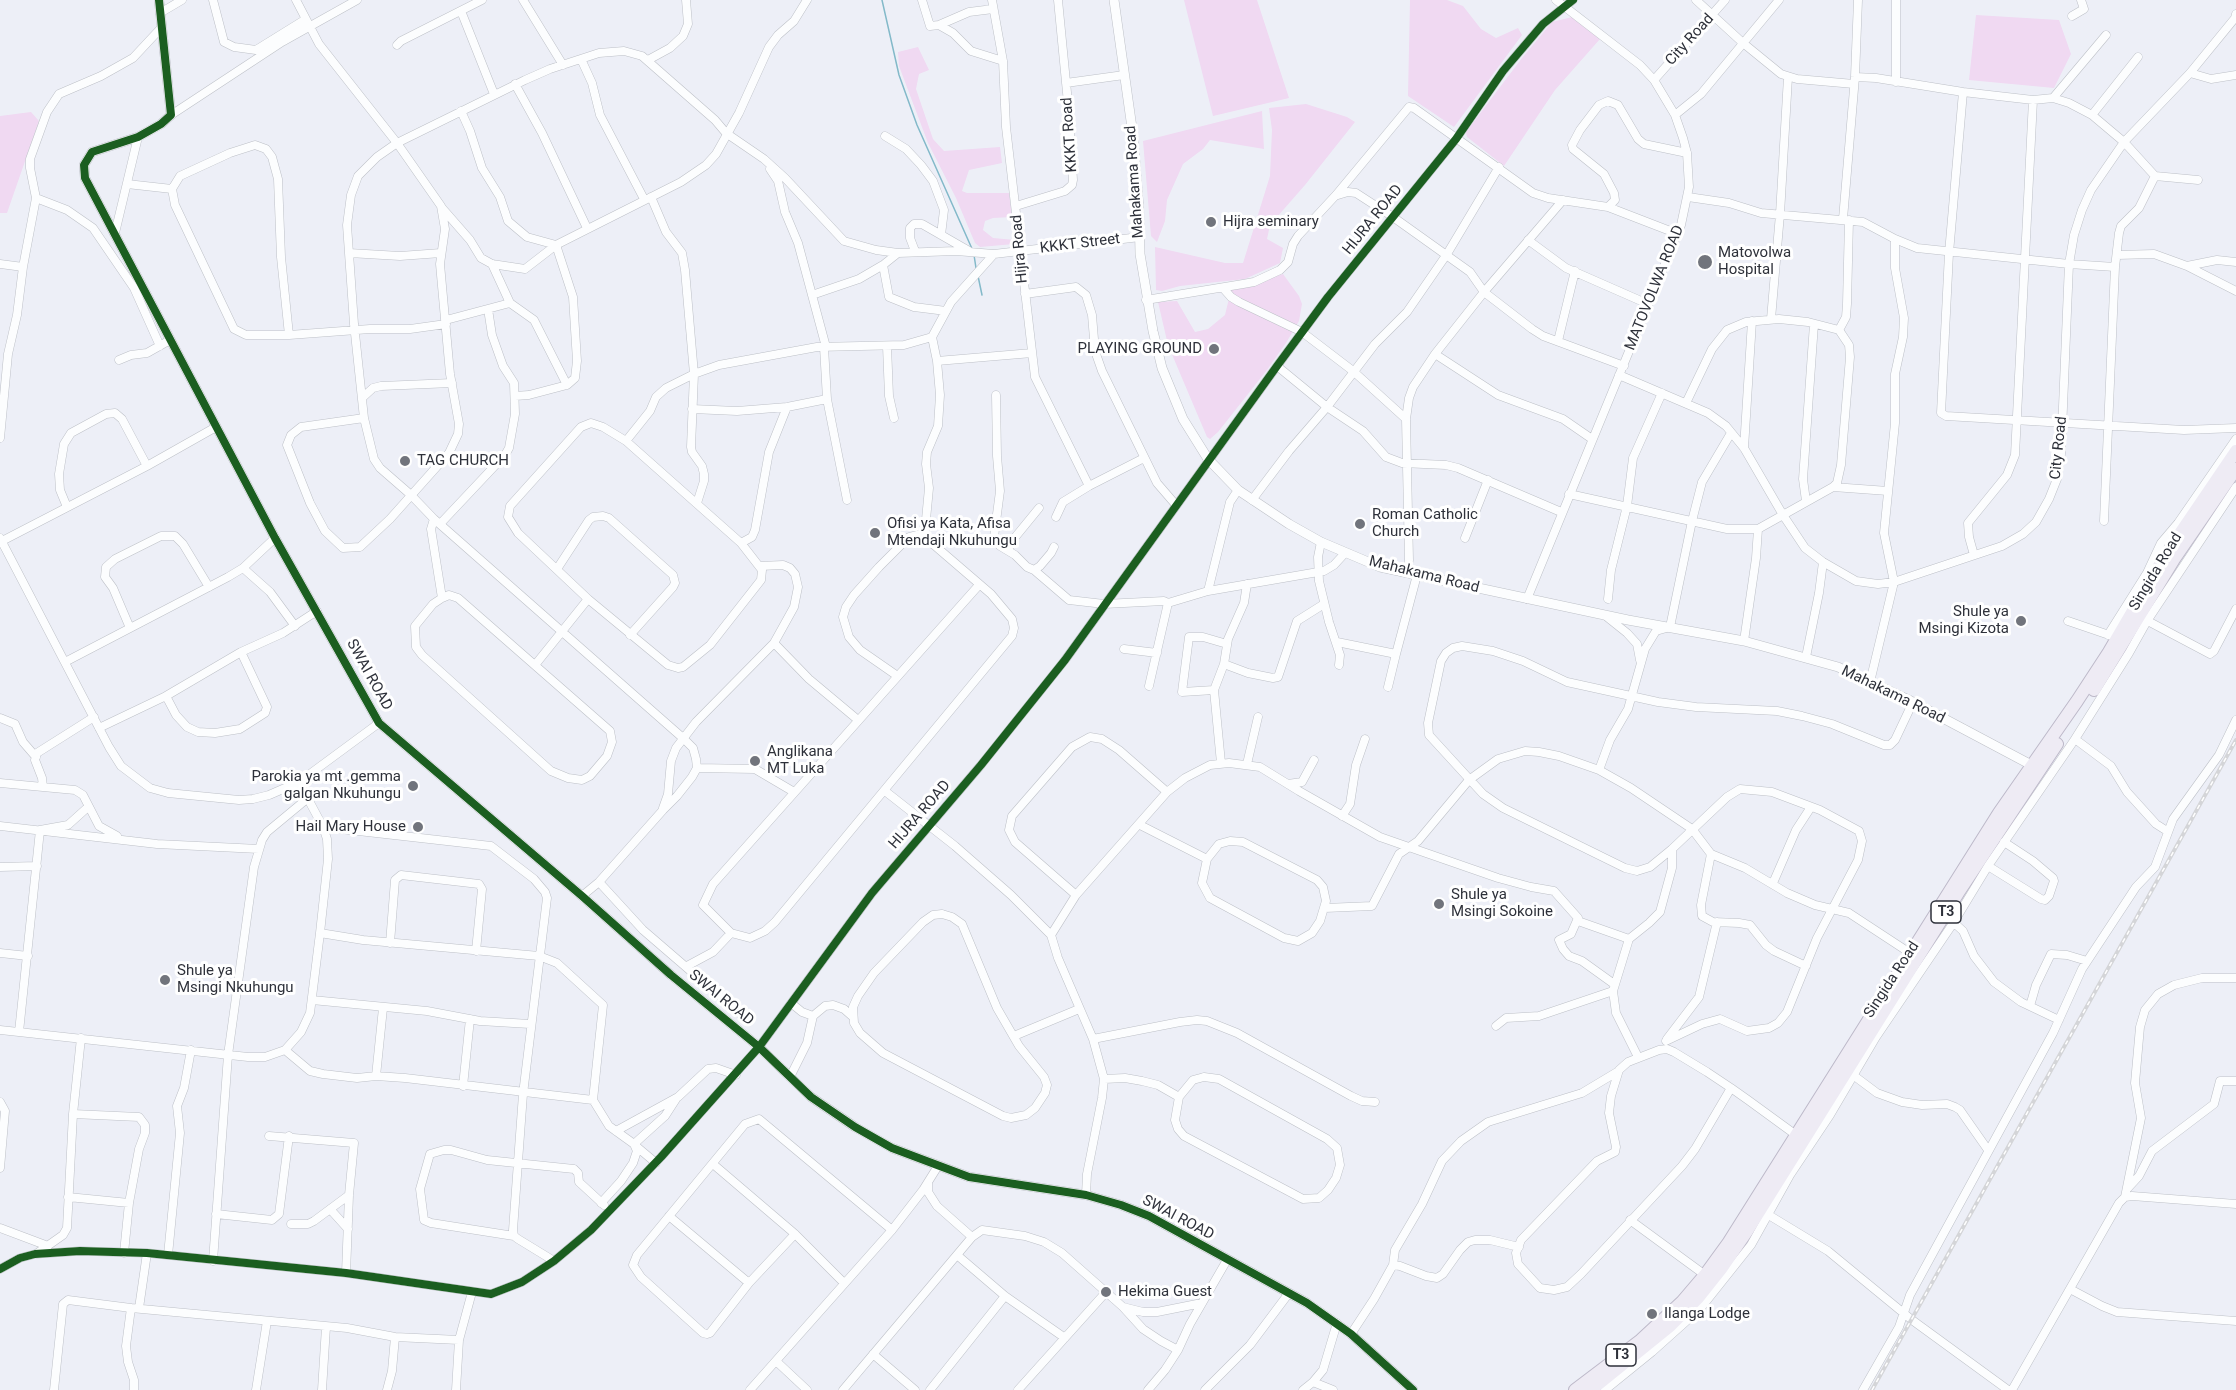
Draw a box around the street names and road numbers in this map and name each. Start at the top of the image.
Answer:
street label: City Road [1662,10,1718,70]
street label: KKKT Road [1058,97,1082,173]
street label: Mahakama Road [1122,125,1148,239]
street label: HIJRA ROAD [1339,181,1407,259]
street label: Hijra Road [1008,214,1032,284]
street label: MATOVOLWA ROAD [1622,223,1688,353]
street label: KKKT Street [1039,230,1121,258]
street label: City Road [2047,415,2071,481]
street label: Singida Road [2126,530,2186,614]
street label: Mahakama Road [1367,553,1481,597]
street label: SWAI ROAD [342,636,396,714]
street label: Mahakama Road [1838,662,1948,728]
street label: HIJRA ROAD [885,777,955,853]
road number: T3 [1931,901,1961,923]
street label: Singida Road [1861,938,1923,1022]
street label: SWAI ROAD [685,966,757,1030]
street label: SWAI ROAD [1139,1192,1217,1244]
road number: T3 [1606,1344,1636,1366]

